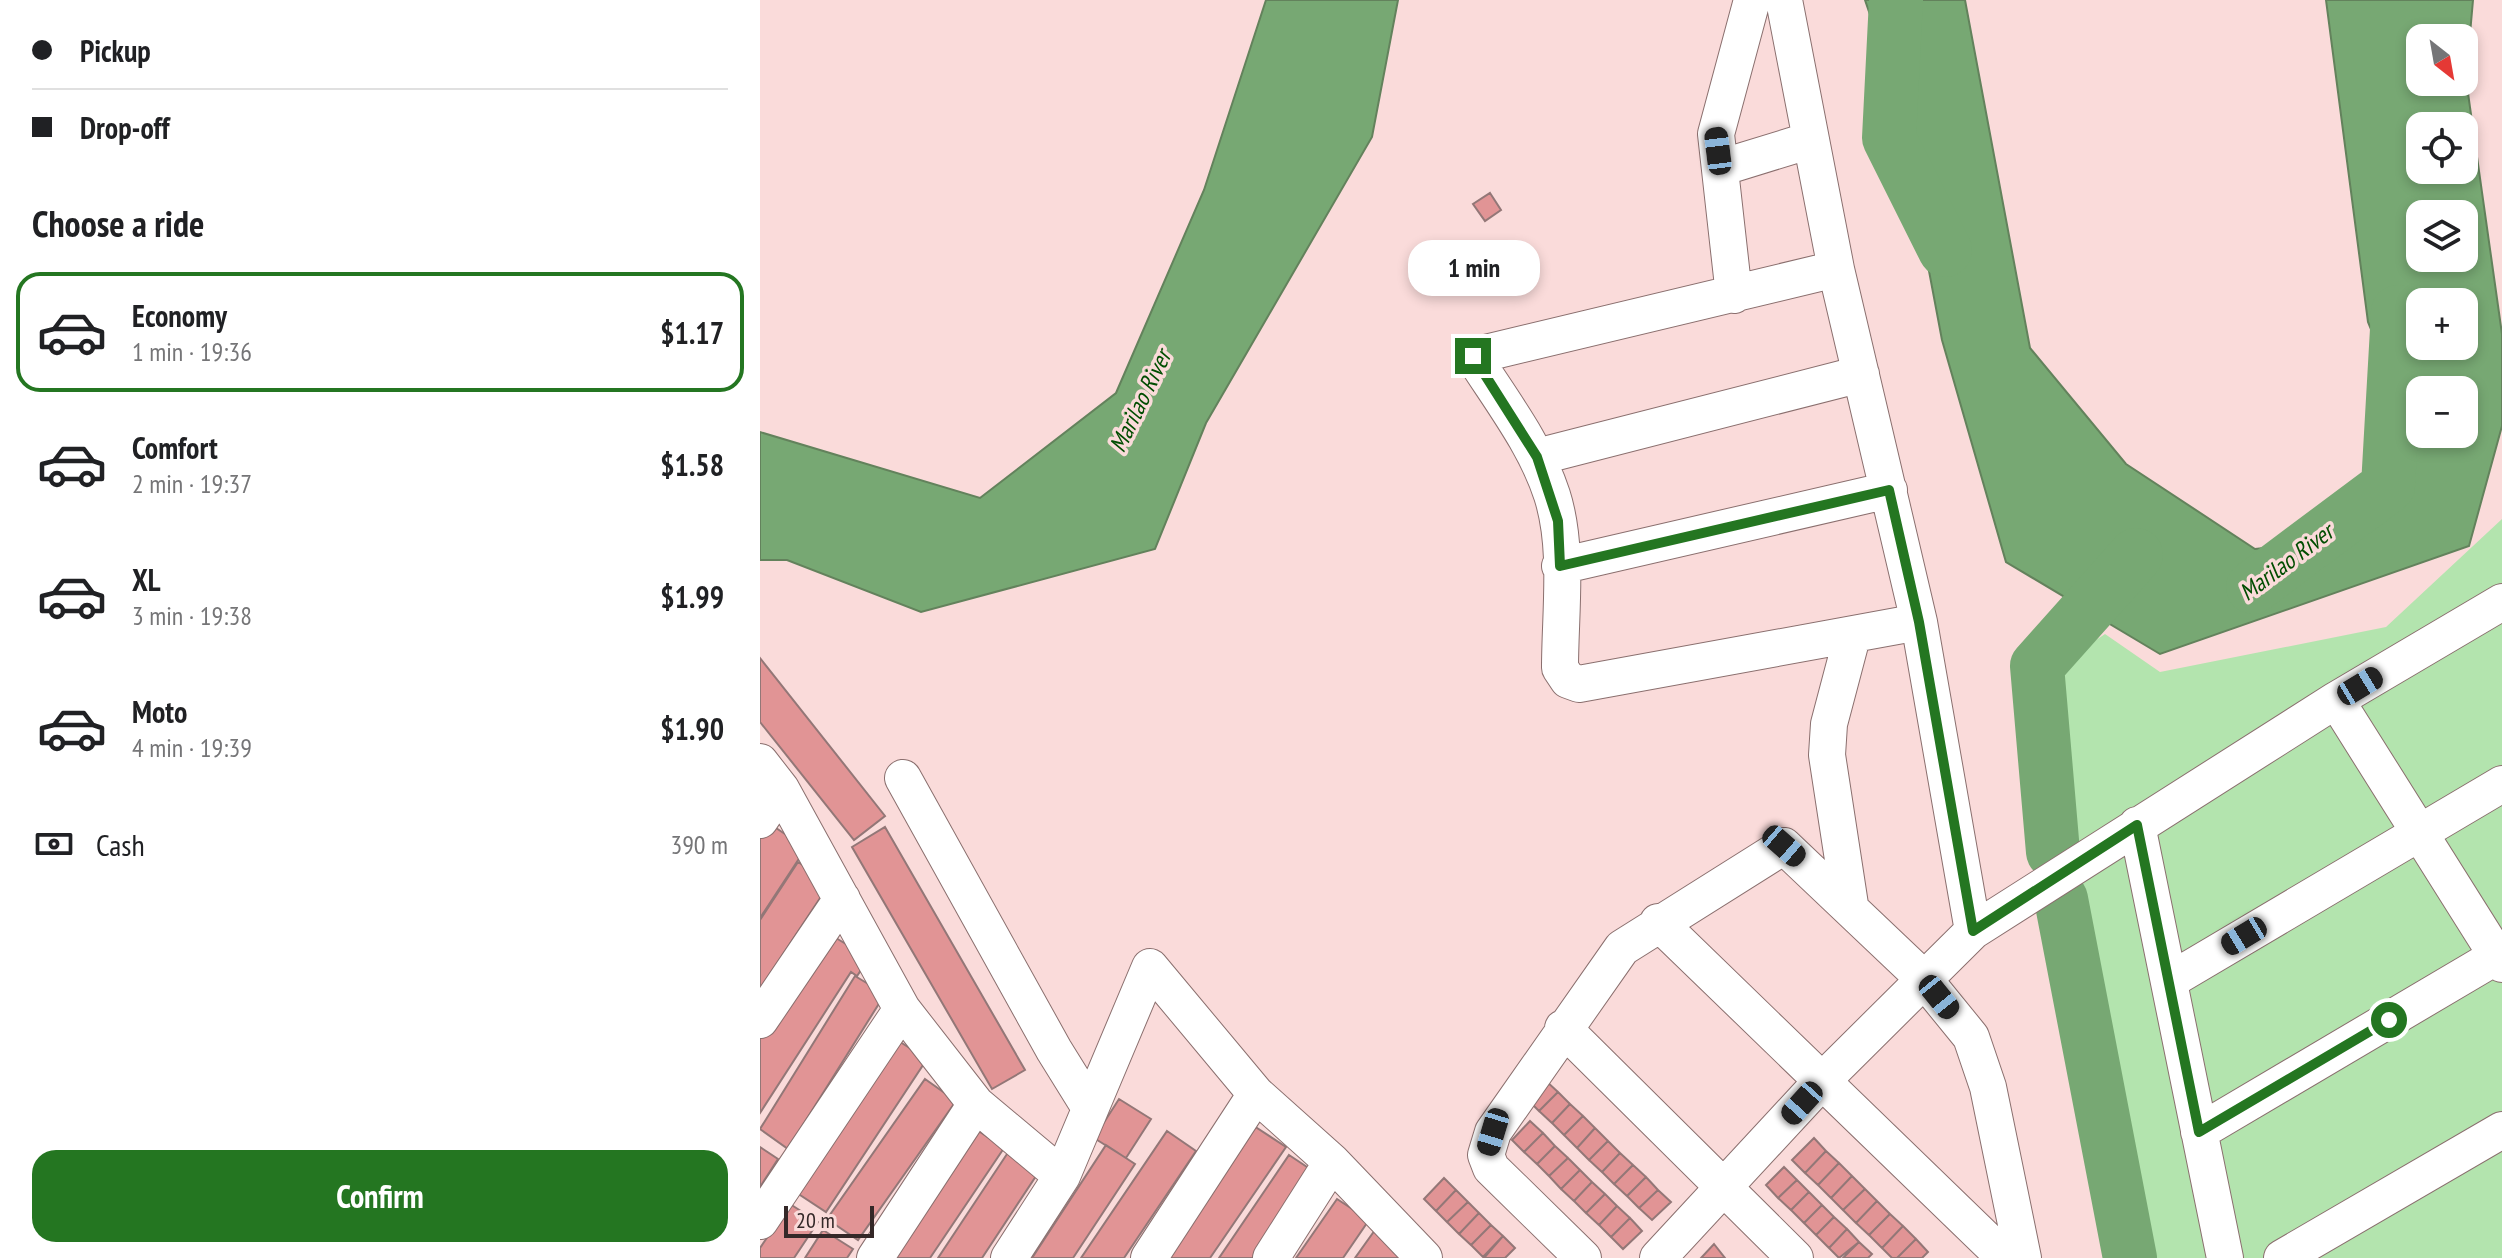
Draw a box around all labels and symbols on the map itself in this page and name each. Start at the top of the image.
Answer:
north arrow [2406,24,2478,96]
car [1703,126,1733,176]
callout: 1 min [1407,240,1539,296]
route end [1455,338,1491,374]
water label: Marilao River [1102,342,1180,457]
water label: Marilao River [2233,515,2342,607]
car [2333,663,2387,709]
car [1758,821,1810,871]
car [2217,913,2271,959]
car [1915,971,1963,1023]
route start [2371,1002,2407,1038]
car [1777,1077,1827,1129]
car [1475,1106,1511,1158]
scale bar [784,1202,874,1238]

